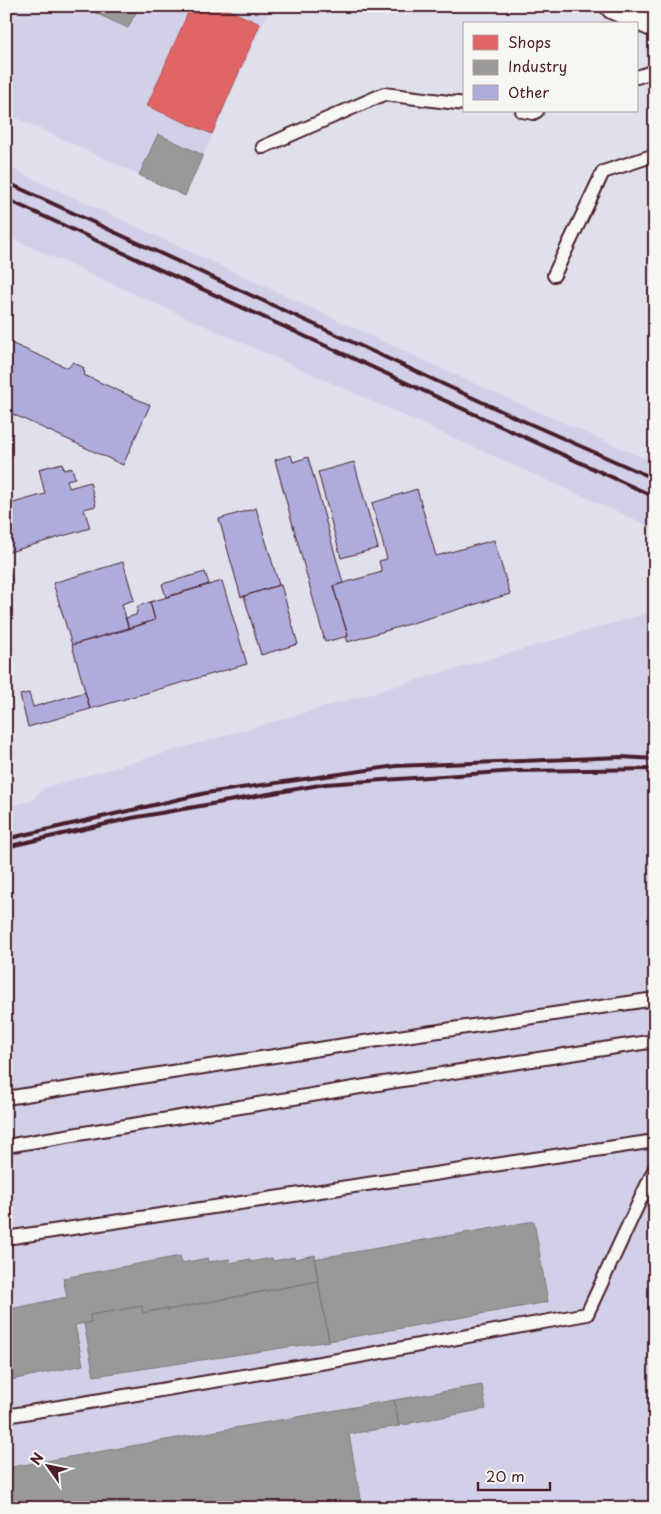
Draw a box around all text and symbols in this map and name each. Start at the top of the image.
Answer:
legend [463,22,638,112]
text: Shops [508,30,551,53]
text: Industry [508,54,567,77]
text: Other [508,80,549,103]
north arrow [22,1442,72,1492]
text: N [25,1448,49,1469]
scale bar [478,1459,551,1491]
text: 20 m [486,1464,525,1487]

